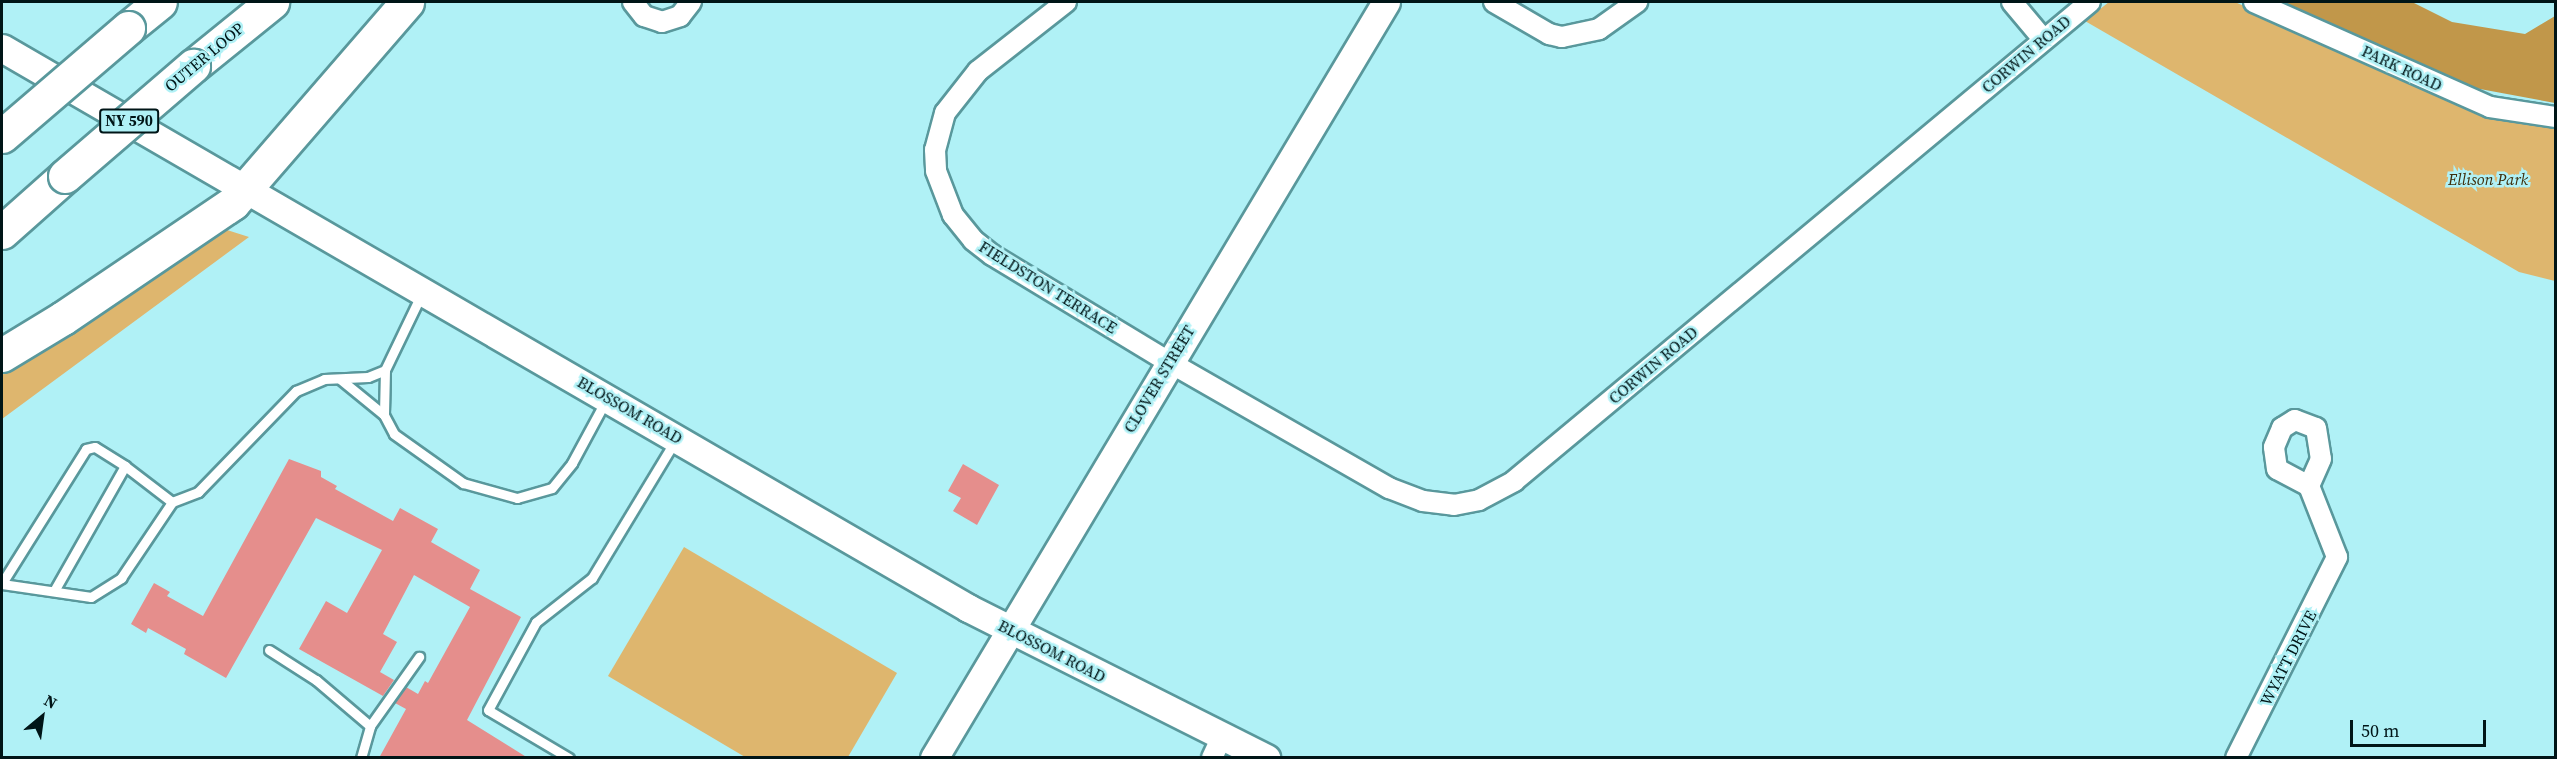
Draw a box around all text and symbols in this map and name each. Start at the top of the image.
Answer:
street label: CORWIN ROAD [1978,11,2074,97]
street label: OUTER LOOP [161,18,247,96]
street label: PARK ROAD [2359,41,2445,95]
road number: NY 590 [99,109,159,133]
park label: Ellison Park [2448,169,2528,189]
street label: FIELDSTON TERRACE [975,237,1121,337]
street label: CLOVER STREET [1119,322,1199,436]
street label: CORWIN ROAD [1605,322,1701,408]
street label: BLOSSOM ROAD [574,372,686,448]
street label: WYATT DRIVE [2256,607,2320,709]
street label: BLOSSOM ROAD [995,616,1109,686]
north arrow [12,687,72,747]
text: N [40,689,61,714]
scale bar [2353,708,2490,746]
text: 50 m [2361,718,2399,743]

